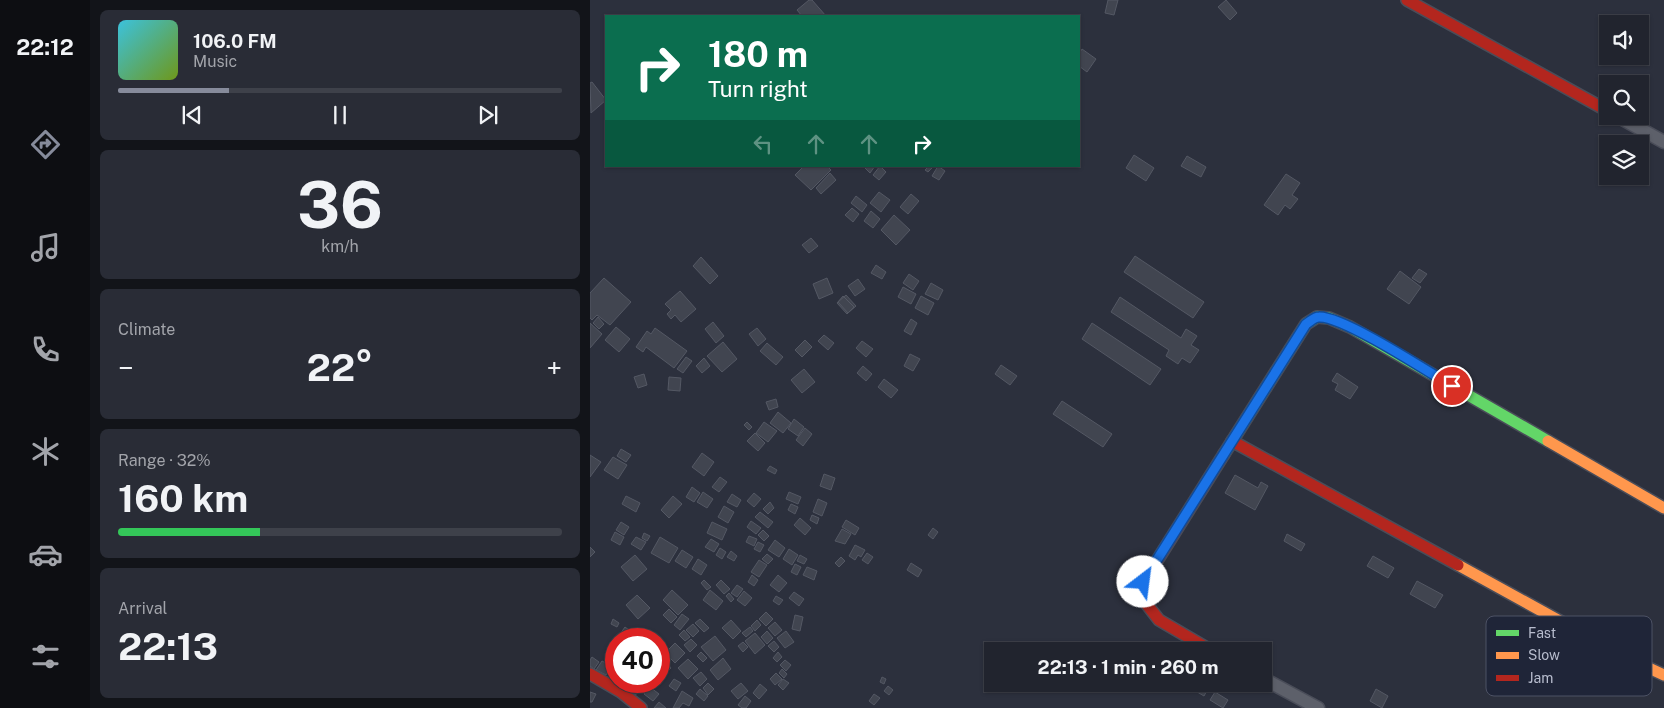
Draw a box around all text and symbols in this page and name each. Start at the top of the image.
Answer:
map controls [1599,15,1649,185]
button: sound [1599,15,1649,65]
text: 106.0 FM [193,30,277,52]
text: 22:12 [16,34,74,60]
text: 180 m [708,34,808,75]
icon: right [625,35,690,100]
text: Music [193,52,237,71]
button: search [1599,75,1649,125]
text: Turn right [708,76,808,102]
icon: previous [178,101,206,129]
icon: pause [326,101,354,129]
icon: next [474,101,502,129]
icon: directions [28,127,63,162]
icon: left [749,130,777,158]
icon: ahead [802,130,830,158]
icon: ahead [855,130,883,158]
icon: right [908,130,936,158]
button: layers [1599,135,1649,185]
text: 36 [297,166,383,243]
icon: music [28,230,63,265]
text: km/h [321,237,359,256]
text: Climate [118,320,175,339]
icon: phone [28,332,63,367]
text: 22° [307,345,373,390]
text: − [118,351,134,384]
text: + [546,351,562,384]
pin [1431,365,1473,407]
icon: arrive [1438,372,1466,400]
icon: climate [28,434,63,469]
text: Range · 32% [118,451,211,470]
text: 160 km [118,476,248,521]
icon: car [28,537,63,572]
position arrow [1116,555,1168,607]
text: Arrival [118,599,167,618]
legend [1486,616,1652,696]
text: 22:13 [118,624,218,669]
text: Fast [1528,625,1556,641]
speed limit sign: 40 [605,628,670,693]
icon: filters [28,639,63,674]
text: Slow [1528,647,1560,663]
text: 22:13 · 1 min · 260 m [1038,656,1218,678]
text: Jam [1528,670,1553,686]

